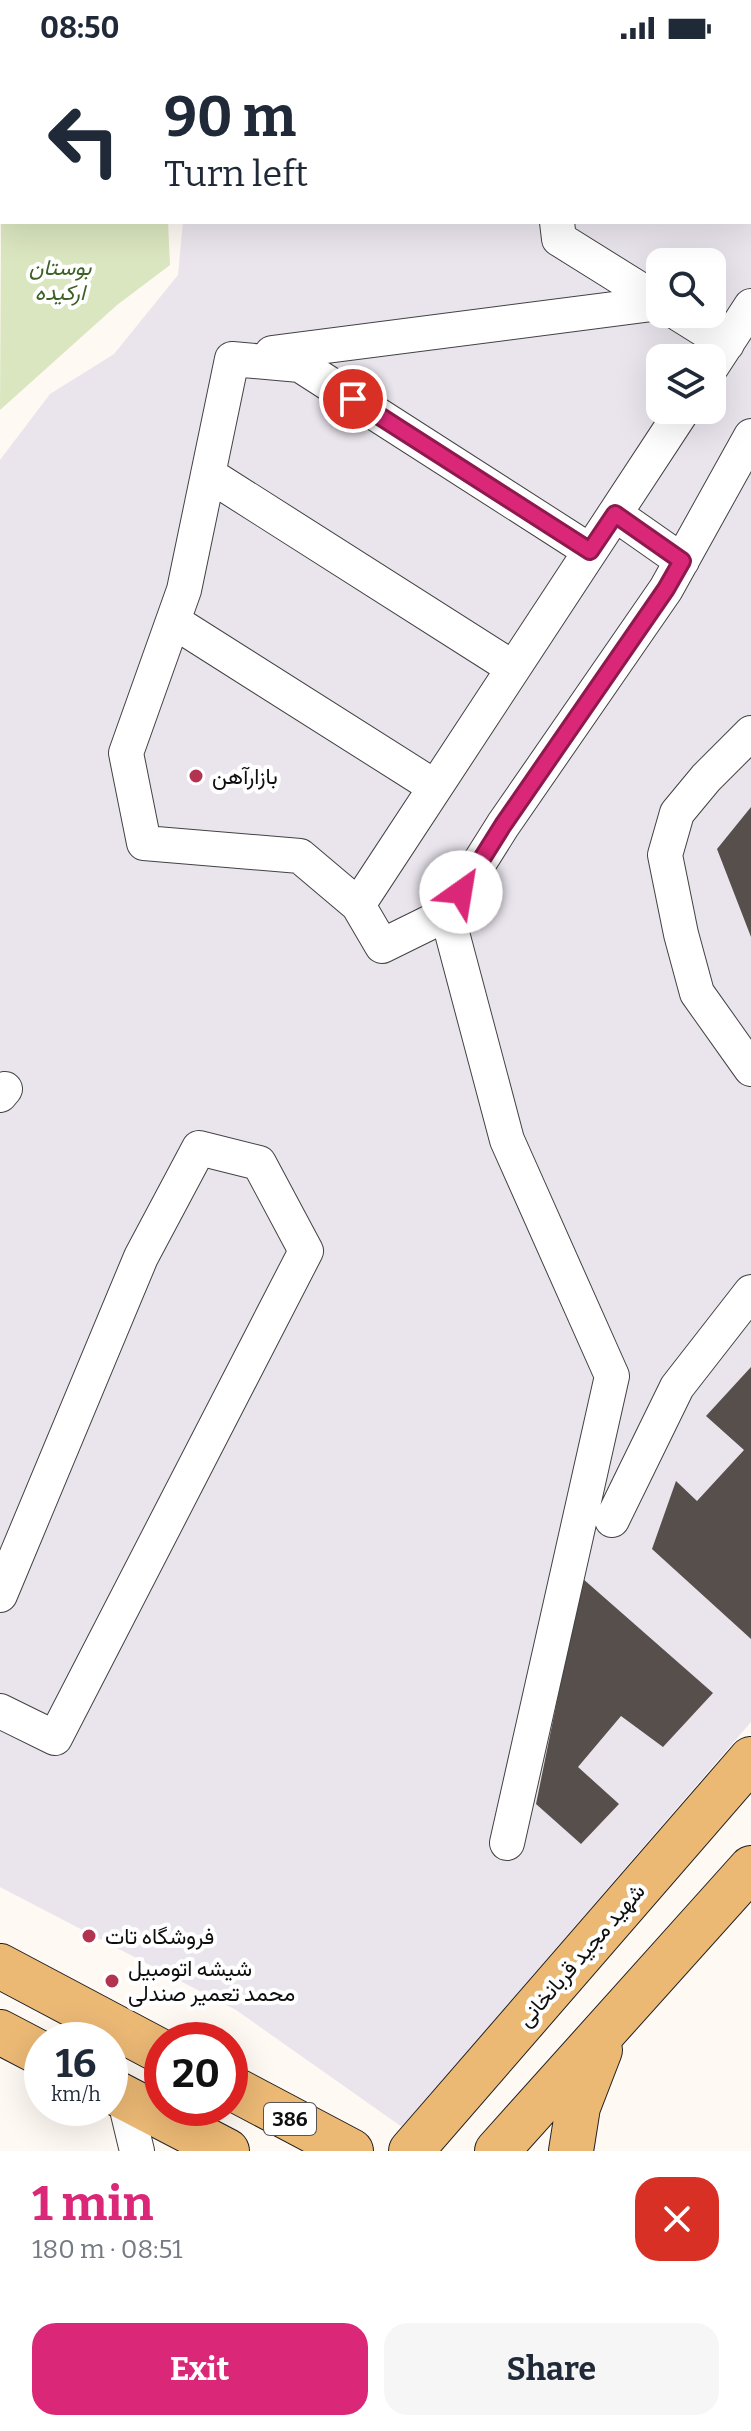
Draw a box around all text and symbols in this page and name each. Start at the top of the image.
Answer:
text: 08:50 [40,10,120,46]
text: 90 m [164,84,296,151]
icon: left [32,88,136,192]
text: Turn left [164,152,308,196]
map controls [646,248,726,424]
button: search [646,248,726,328]
park label: بوستان ارکیده [29,254,92,306]
button: layers [646,344,726,424]
pin [319,365,387,433]
icon: arrive [331,377,375,421]
place label: بازارآهن [212,763,278,790]
marker: بازارآهن [187,767,205,785]
position arrow [419,850,503,934]
street label: شهید مجید قربانخانی [511,1878,651,2032]
place label: فروشگاه تات [105,1923,214,1950]
marker: فروشگاه تات [80,1927,98,1945]
place label: شیشه اتومبیل محمد تعمیر صندلی [128,1955,295,2007]
marker: شیشه اتومبیل محمد تعمیر صندلی [103,1972,121,1990]
speed limit sign: 20 [144,2022,248,2126]
text: 16 [56,2040,96,2088]
text: km/h [51,2082,101,2106]
road number: 386 [264,2103,316,2135]
text: 1 min [32,2175,153,2233]
button: close [635,2177,719,2261]
text: 180 m · 08:51 [32,2234,183,2265]
button: Exit [32,2323,368,2415]
button: Share [384,2323,719,2415]

